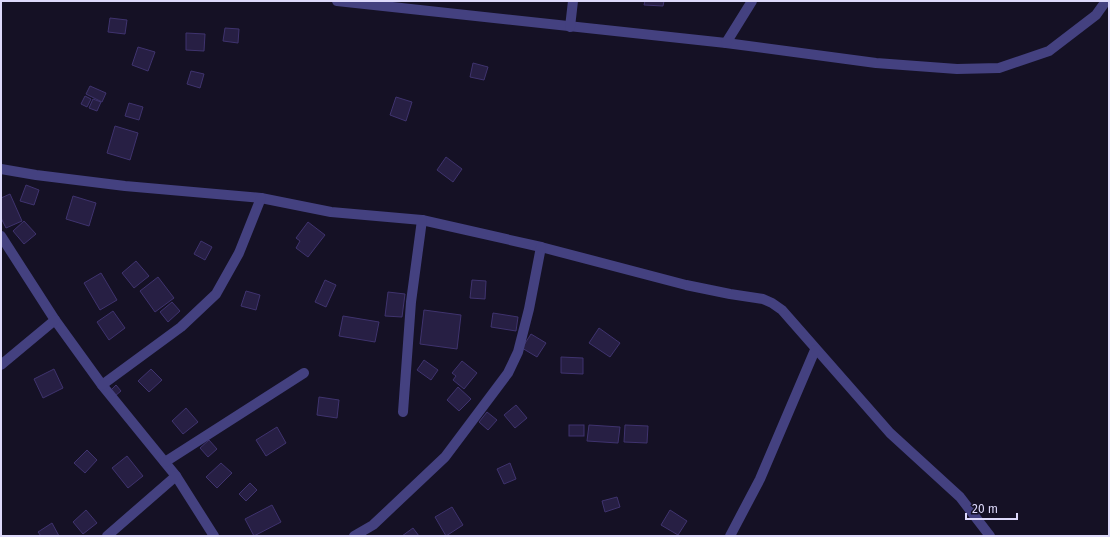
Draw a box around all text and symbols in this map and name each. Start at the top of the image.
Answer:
scale bar [966,495,1017,521]
text: 20 m [972,502,998,516]

